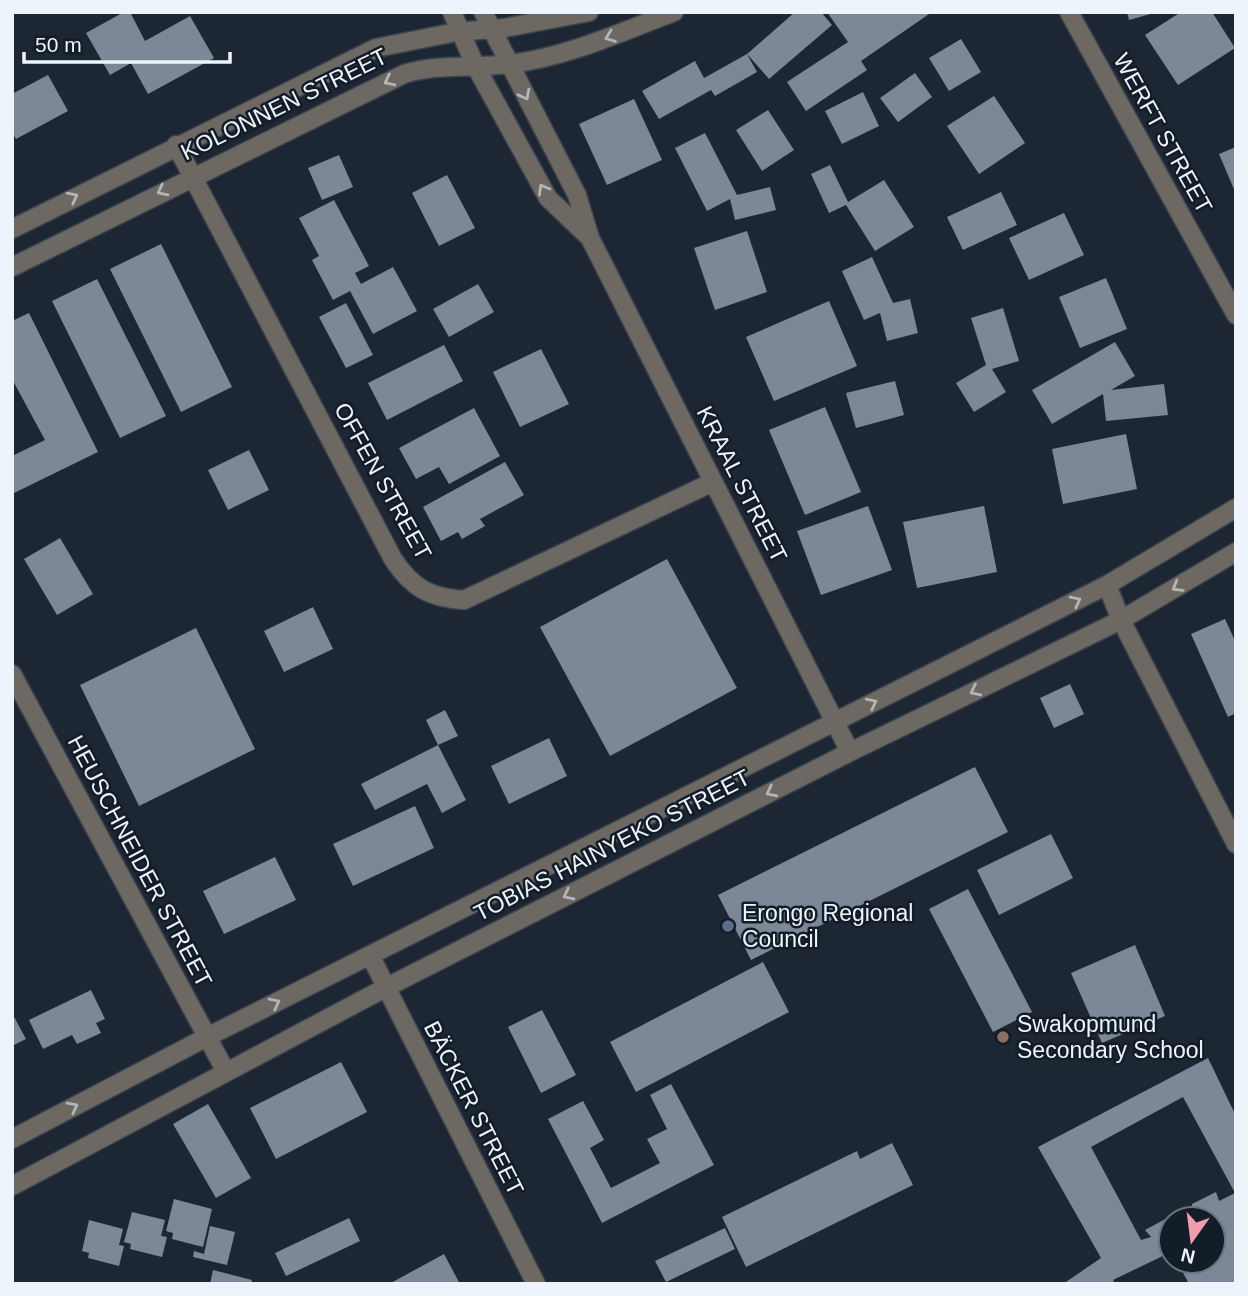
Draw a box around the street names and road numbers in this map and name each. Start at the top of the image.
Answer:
street label: KOLONNEN STREET [177,43,391,165]
street label: WERFT STREET [1108,49,1218,217]
street label: OFFEN STREET [329,398,437,564]
street label: KRAAL STREET [691,402,793,566]
street label: HEUSCHNEIDER STREET [63,731,217,991]
street label: TOBIAS HAINYEKO STREET [470,764,754,926]
street label: BÄCKER STREET [419,1017,529,1199]

